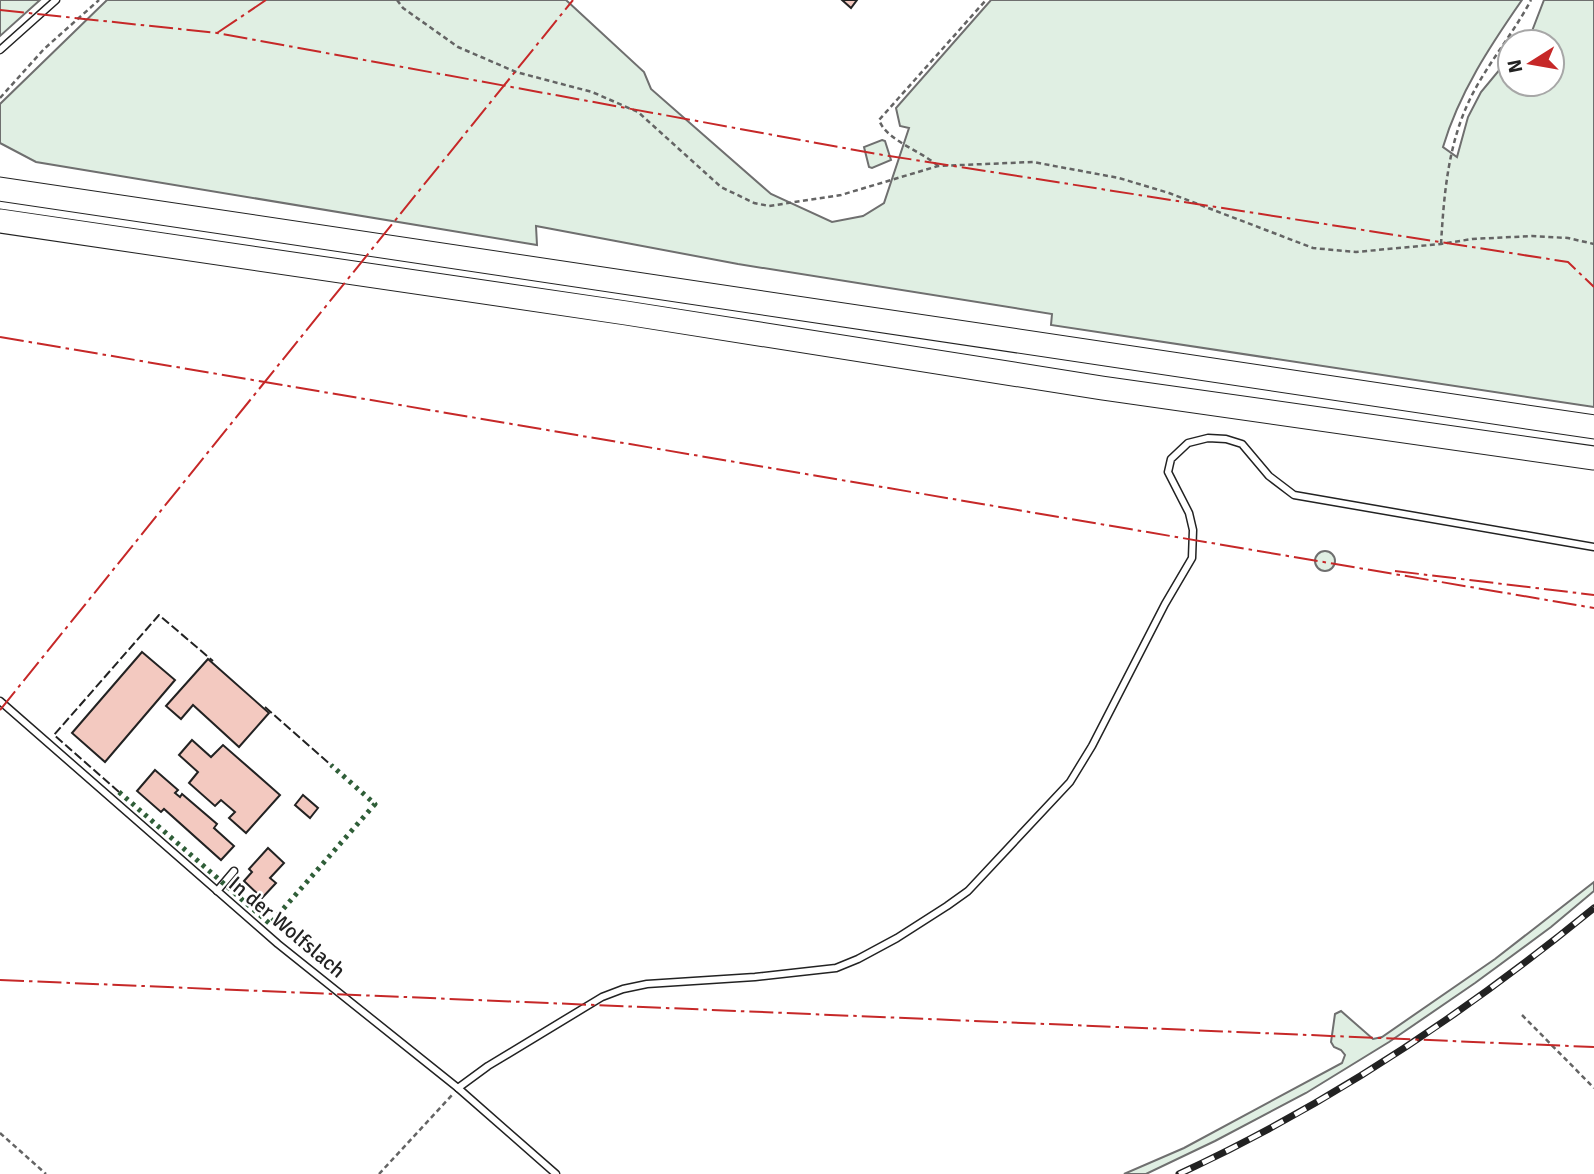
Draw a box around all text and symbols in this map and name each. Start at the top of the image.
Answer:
north arrow [1496,28,1566,98]
text: N [1502,57,1528,75]
street label: In der Wolfslach [223,871,351,983]

